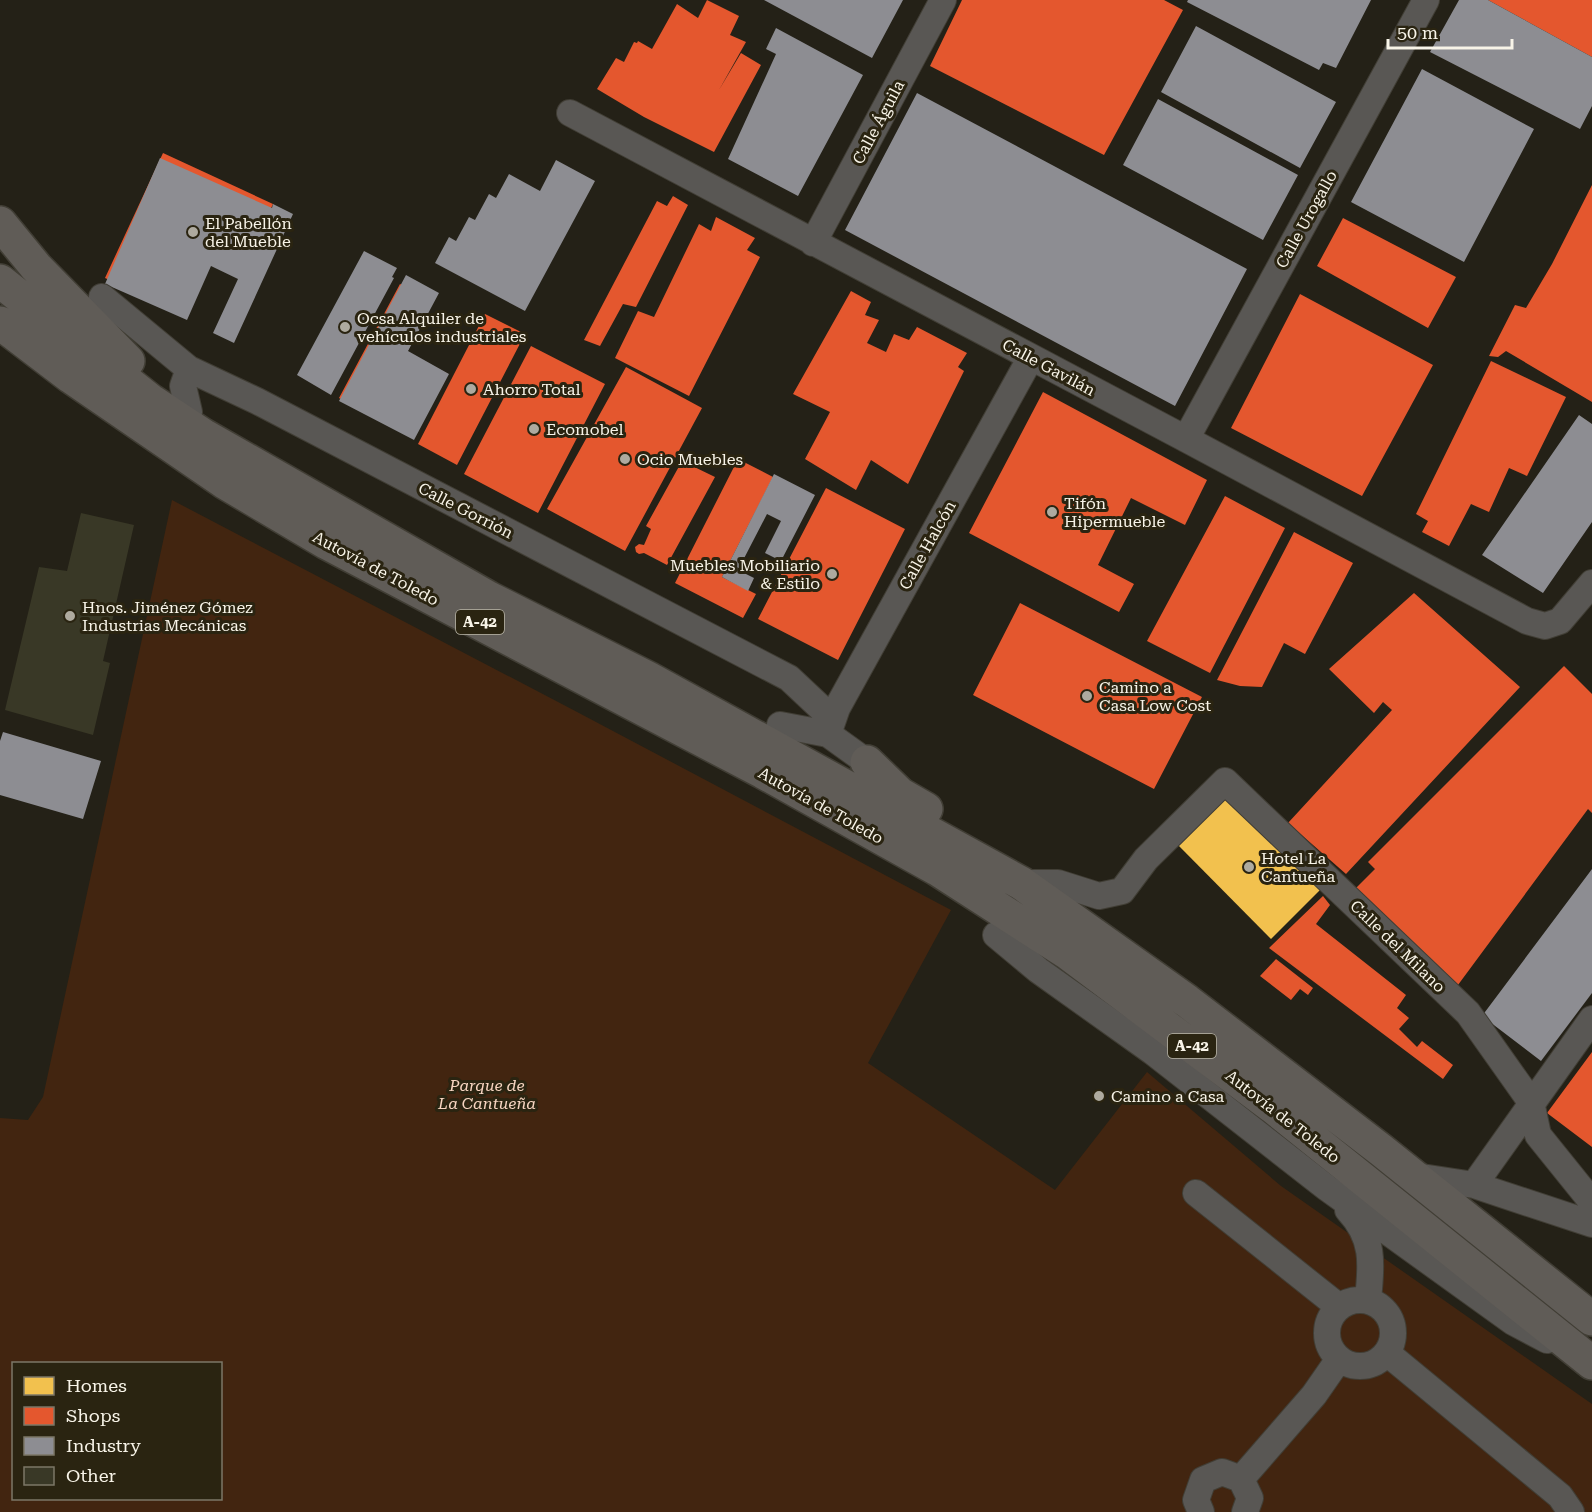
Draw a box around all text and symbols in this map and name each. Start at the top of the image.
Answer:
scale bar [1388,12,1512,50]
text: 50 m [1397,22,1438,43]
street label: Calle Águila [848,77,909,167]
street label: Calle Urogallo [1272,167,1341,271]
place label: El Pabellón del Mueble [205,214,292,251]
marker: El Pabellón del Mueble [186,225,200,239]
place label: Ocsa Alquiler de vehículos industriales [357,309,527,346]
marker: Ocsa Alquiler de vehículos industriales [338,320,352,334]
street label: Calle Gavilán [999,335,1098,400]
place label: Ahorro Total [483,380,580,399]
marker: Ahorro Total [464,382,478,396]
place label: Ecomobel [546,420,623,439]
marker: Ecomobel [527,422,541,436]
place label: Ocio Muebles [637,450,744,469]
marker: Ocio Muebles [618,452,632,466]
street label: Calle Gorrión [415,478,516,542]
place label: Tifón Hipermueble [1064,494,1166,531]
street label: Calle Halcón [895,497,960,593]
marker: Tifón Hipermueble [1045,505,1059,519]
street label: Autovía de Toledo [310,527,442,610]
place label: Muebles Mobiliario & Estilo [670,556,820,593]
marker: Muebles Mobiliario & Estilo [825,567,839,581]
place label: Hnos. Jiménez Gómez Industrias Mecánicas [82,598,253,635]
marker: Hnos. Jiménez Gómez Industrias Mecánicas [63,609,77,623]
road number: A-42 [456,610,504,634]
place label: Camino a Casa Low Cost [1099,678,1211,715]
marker: Camino a Casa Low Cost [1080,689,1094,703]
street label: Autovía de Toledo [755,763,887,848]
place label: Hotel La Cantueña [1261,849,1336,886]
marker: Hotel La Cantueña [1242,860,1256,874]
street label: Calle del Milano [1346,896,1449,997]
road number: A-42 [1168,1034,1216,1058]
street label: Autovía de Toledo [1222,1066,1344,1167]
park label: Parque de La Cantueña [437,1076,536,1113]
place label: Camino a Casa [1111,1087,1224,1106]
marker: Camino a Casa [1092,1089,1106,1103]
legend [12,1362,222,1500]
text: Homes [66,1375,127,1396]
text: Shops [66,1405,120,1426]
text: Industry [66,1435,141,1456]
text: Other [66,1465,116,1486]

